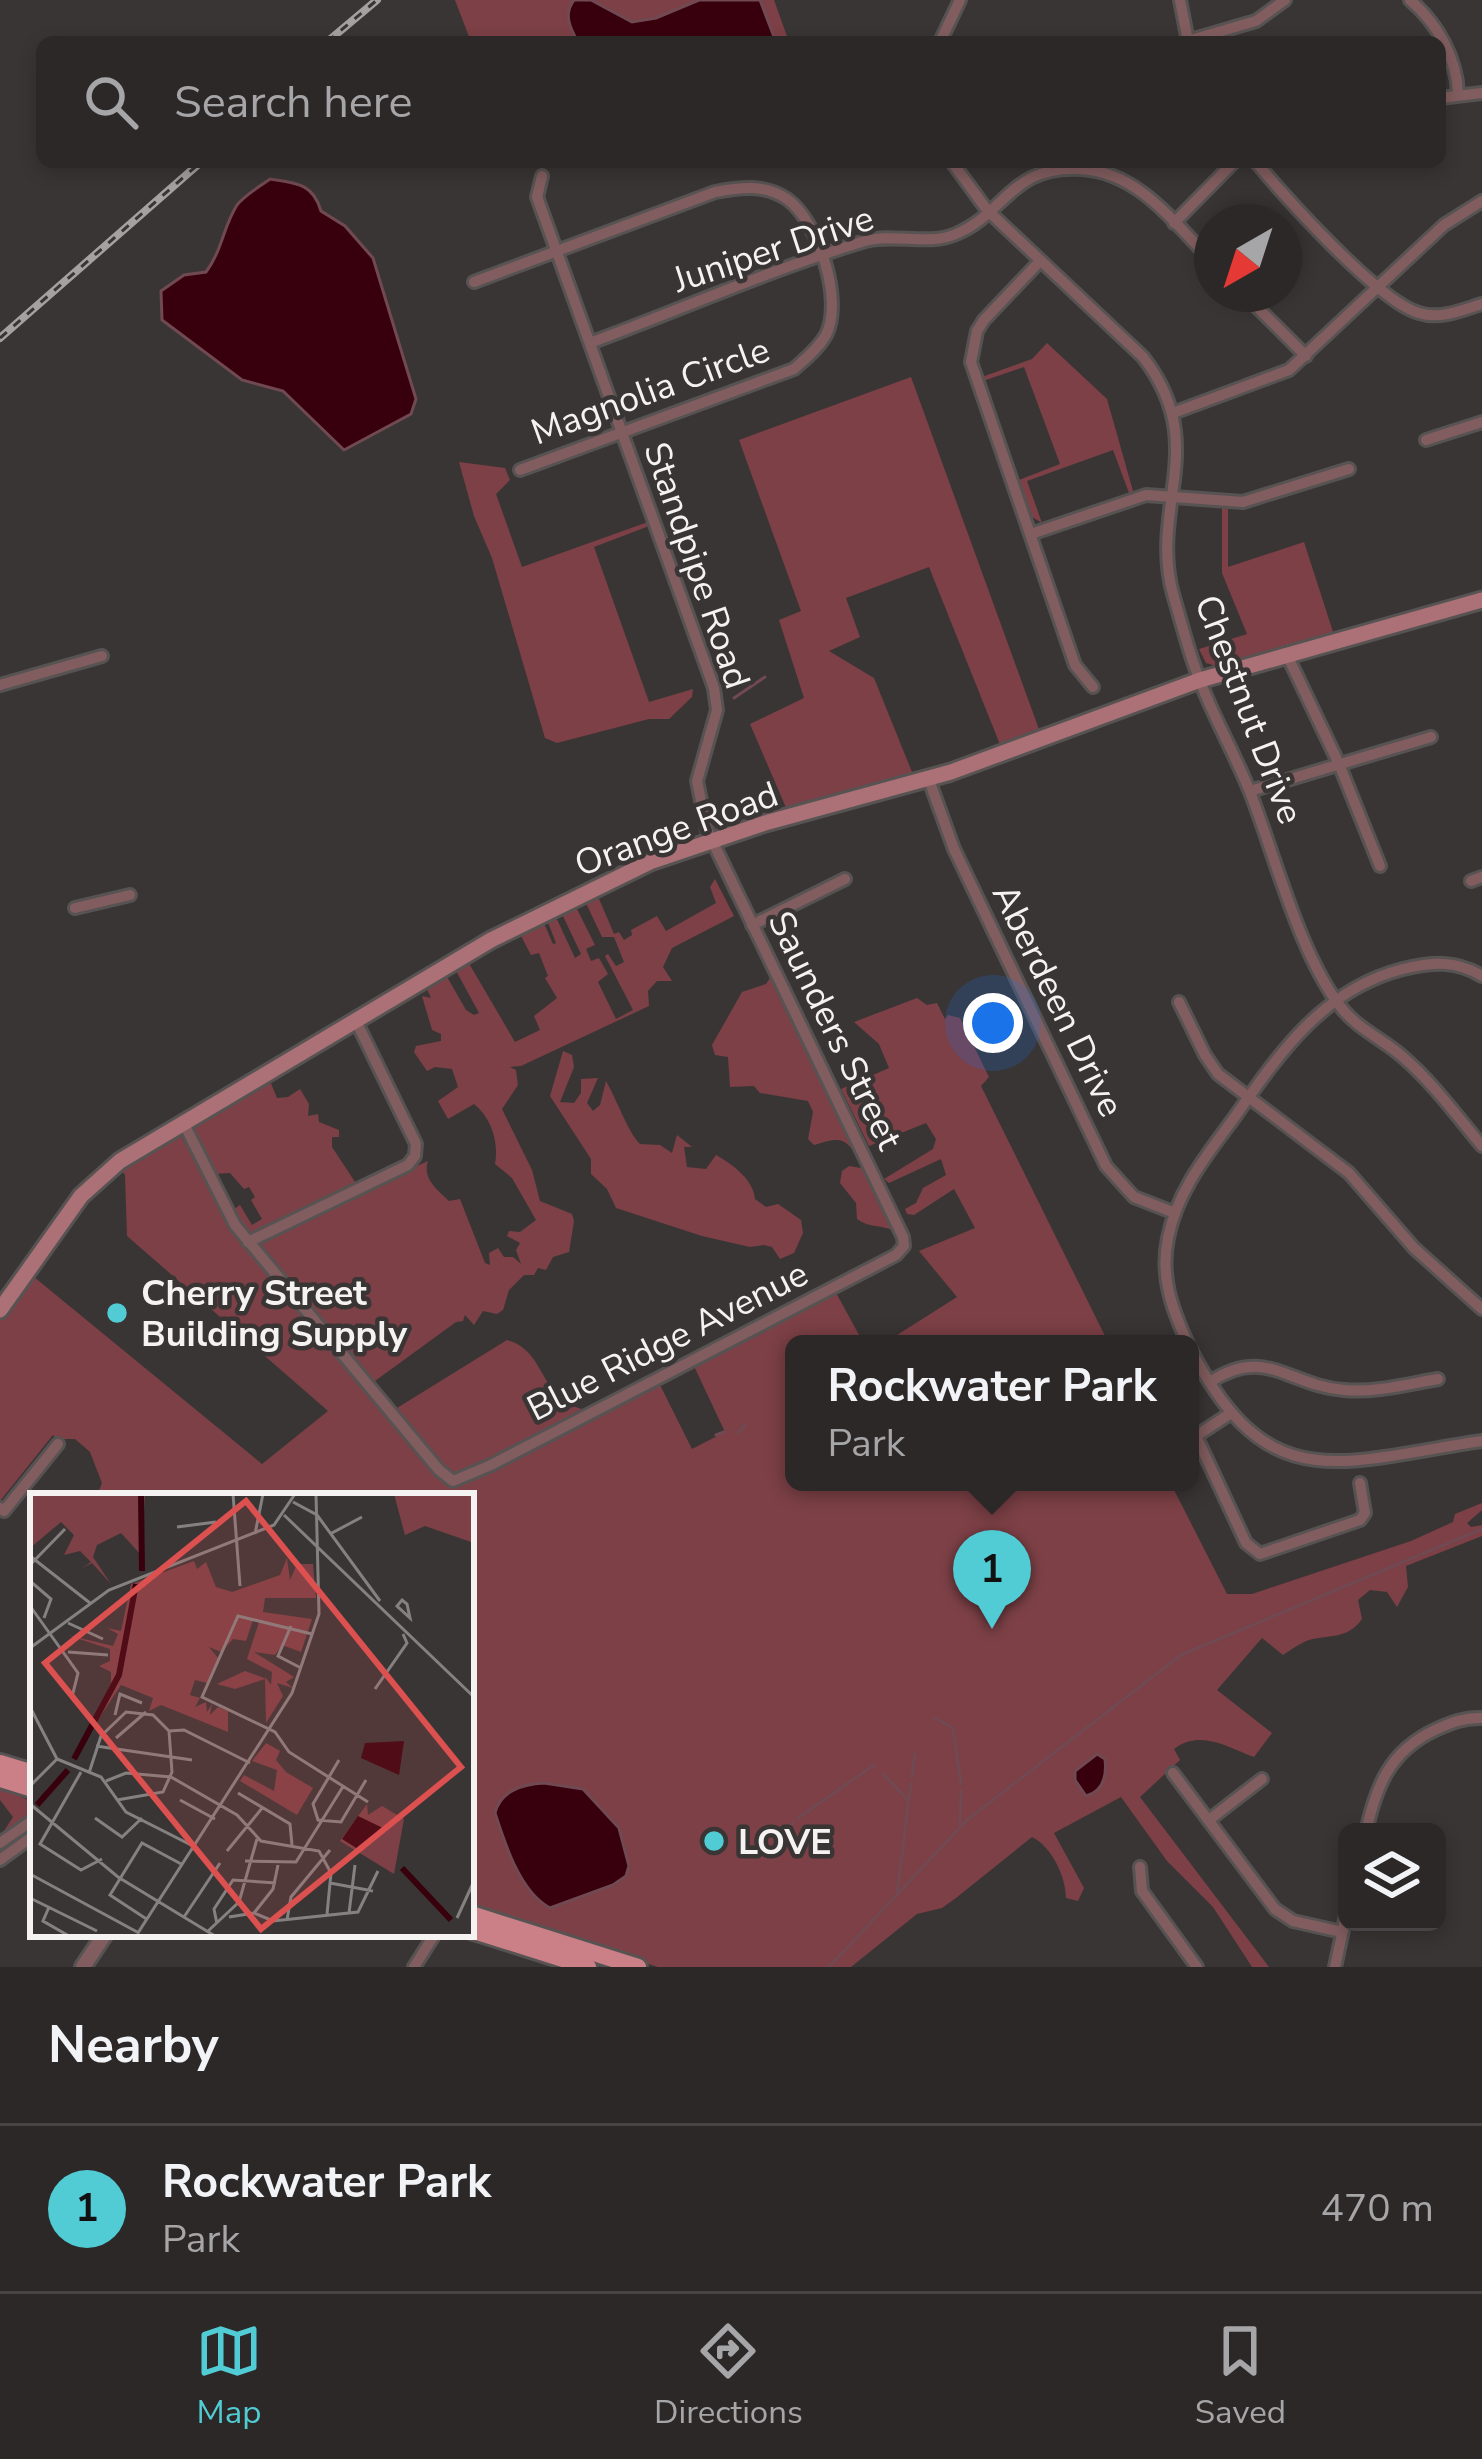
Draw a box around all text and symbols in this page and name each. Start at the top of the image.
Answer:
search box [36,36,1446,168]
icon: search [78,69,144,135]
text: Search here [174,72,413,133]
street label: Juniper Drive [666,194,880,305]
north arrow [1194,204,1302,312]
street label: Magnolia Circle [525,326,776,457]
street label: Standpipe Road [631,436,762,695]
street label: Chestnut Drive [1182,588,1315,831]
street label: Orange Road [568,770,785,889]
street label: Aberdeen Drive [980,876,1135,1125]
street label: Saunders Street [756,903,914,1158]
your location [963,993,1023,1053]
street label: Blue Ridge Avenue [519,1249,816,1433]
place label: Cherry Street Building Supply [141,1269,408,1359]
marker: Cherry Street Building Supply [104,1300,130,1326]
popup [785,1335,1199,1491]
text: Rockwater Park [827,1356,1157,1417]
text: Park [827,1417,905,1470]
inset map [30,1493,474,1937]
pin: 1 [953,1530,1031,1629]
place label: LOVE [738,1818,832,1867]
map controls [1338,1823,1446,1931]
button: layers [1338,1823,1446,1931]
marker: LOVE [701,1828,727,1854]
text: Nearby [48,2010,219,2080]
text: Rockwater Park [162,2152,491,2213]
text: 1 [75,2182,99,2235]
text: 470 m [1320,2182,1434,2235]
text: Park [162,2213,240,2266]
tab: Map [196,2318,262,2435]
tab: Directions [654,2318,803,2435]
tab: Saved [1195,2318,1286,2435]

